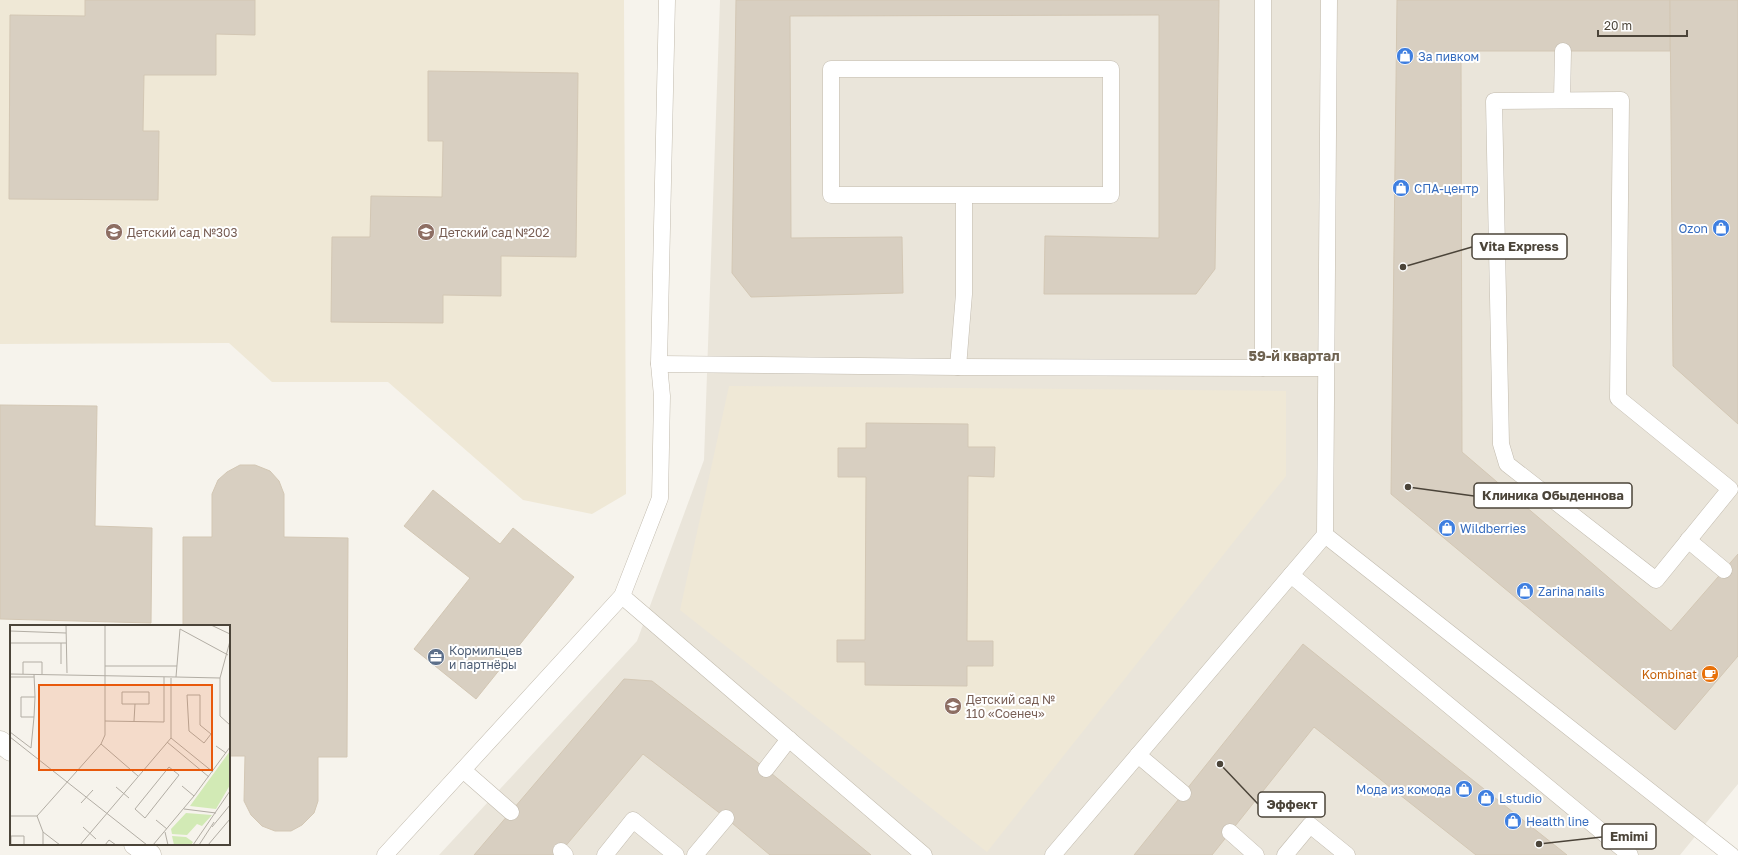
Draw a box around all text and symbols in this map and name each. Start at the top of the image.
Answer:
scale bar [1598,12,1687,38]
text: 20 m [1604,18,1632,33]
shop icon: За пивком [1395,46,1415,66]
place label: За пивком [1418,49,1479,64]
shop icon: СПА-центр [1391,178,1411,198]
place label: СПА-центр [1414,181,1479,196]
shop icon: Ozon [1711,218,1731,238]
place label: Ozon [1679,221,1708,236]
school or university icon: Детский сад №303 [104,222,124,242]
school or university icon: Детский сад №202 [416,222,436,242]
place label: Детский сад №303 [127,225,238,240]
place label: Детский сад №202 [439,225,549,240]
callout: Vita Express [1472,234,1567,259]
text: Vita Express [1479,238,1559,254]
district label: 59-й квартал [1248,347,1340,364]
callout: Клиника Обыденнова [1474,483,1632,508]
text: Клиника Обыденнова [1482,487,1624,503]
shop icon: Wildberries [1437,518,1457,538]
place label: Wildberries [1460,521,1526,536]
shop icon: Zarina nails [1515,581,1535,601]
place label: Zarina nails [1538,584,1605,599]
inset map [10,625,230,845]
place label: Кормильцев и партнёры [449,643,522,672]
office icon: Кормильцев и партнёры [426,647,446,667]
cafe icon: Kombinat [1700,664,1720,684]
place label: Kombinat [1642,667,1697,682]
place label: Детский сад № 110 «Соенеч» [966,692,1055,721]
school or university icon: Детский сад № 110 «Соенеч» [943,696,963,716]
shop icon: Мода из комода [1454,779,1474,799]
place label: Мода из комода [1356,782,1451,797]
shop icon: Lstudio [1476,788,1496,808]
place label: Lstudio [1499,791,1542,806]
callout: Эффект [1258,792,1325,817]
text: Эффект [1266,796,1318,812]
shop icon: Health line [1503,811,1523,831]
place label: Health line [1526,814,1589,829]
callout: Emimi [1602,824,1656,849]
text: Emimi [1610,828,1648,844]

